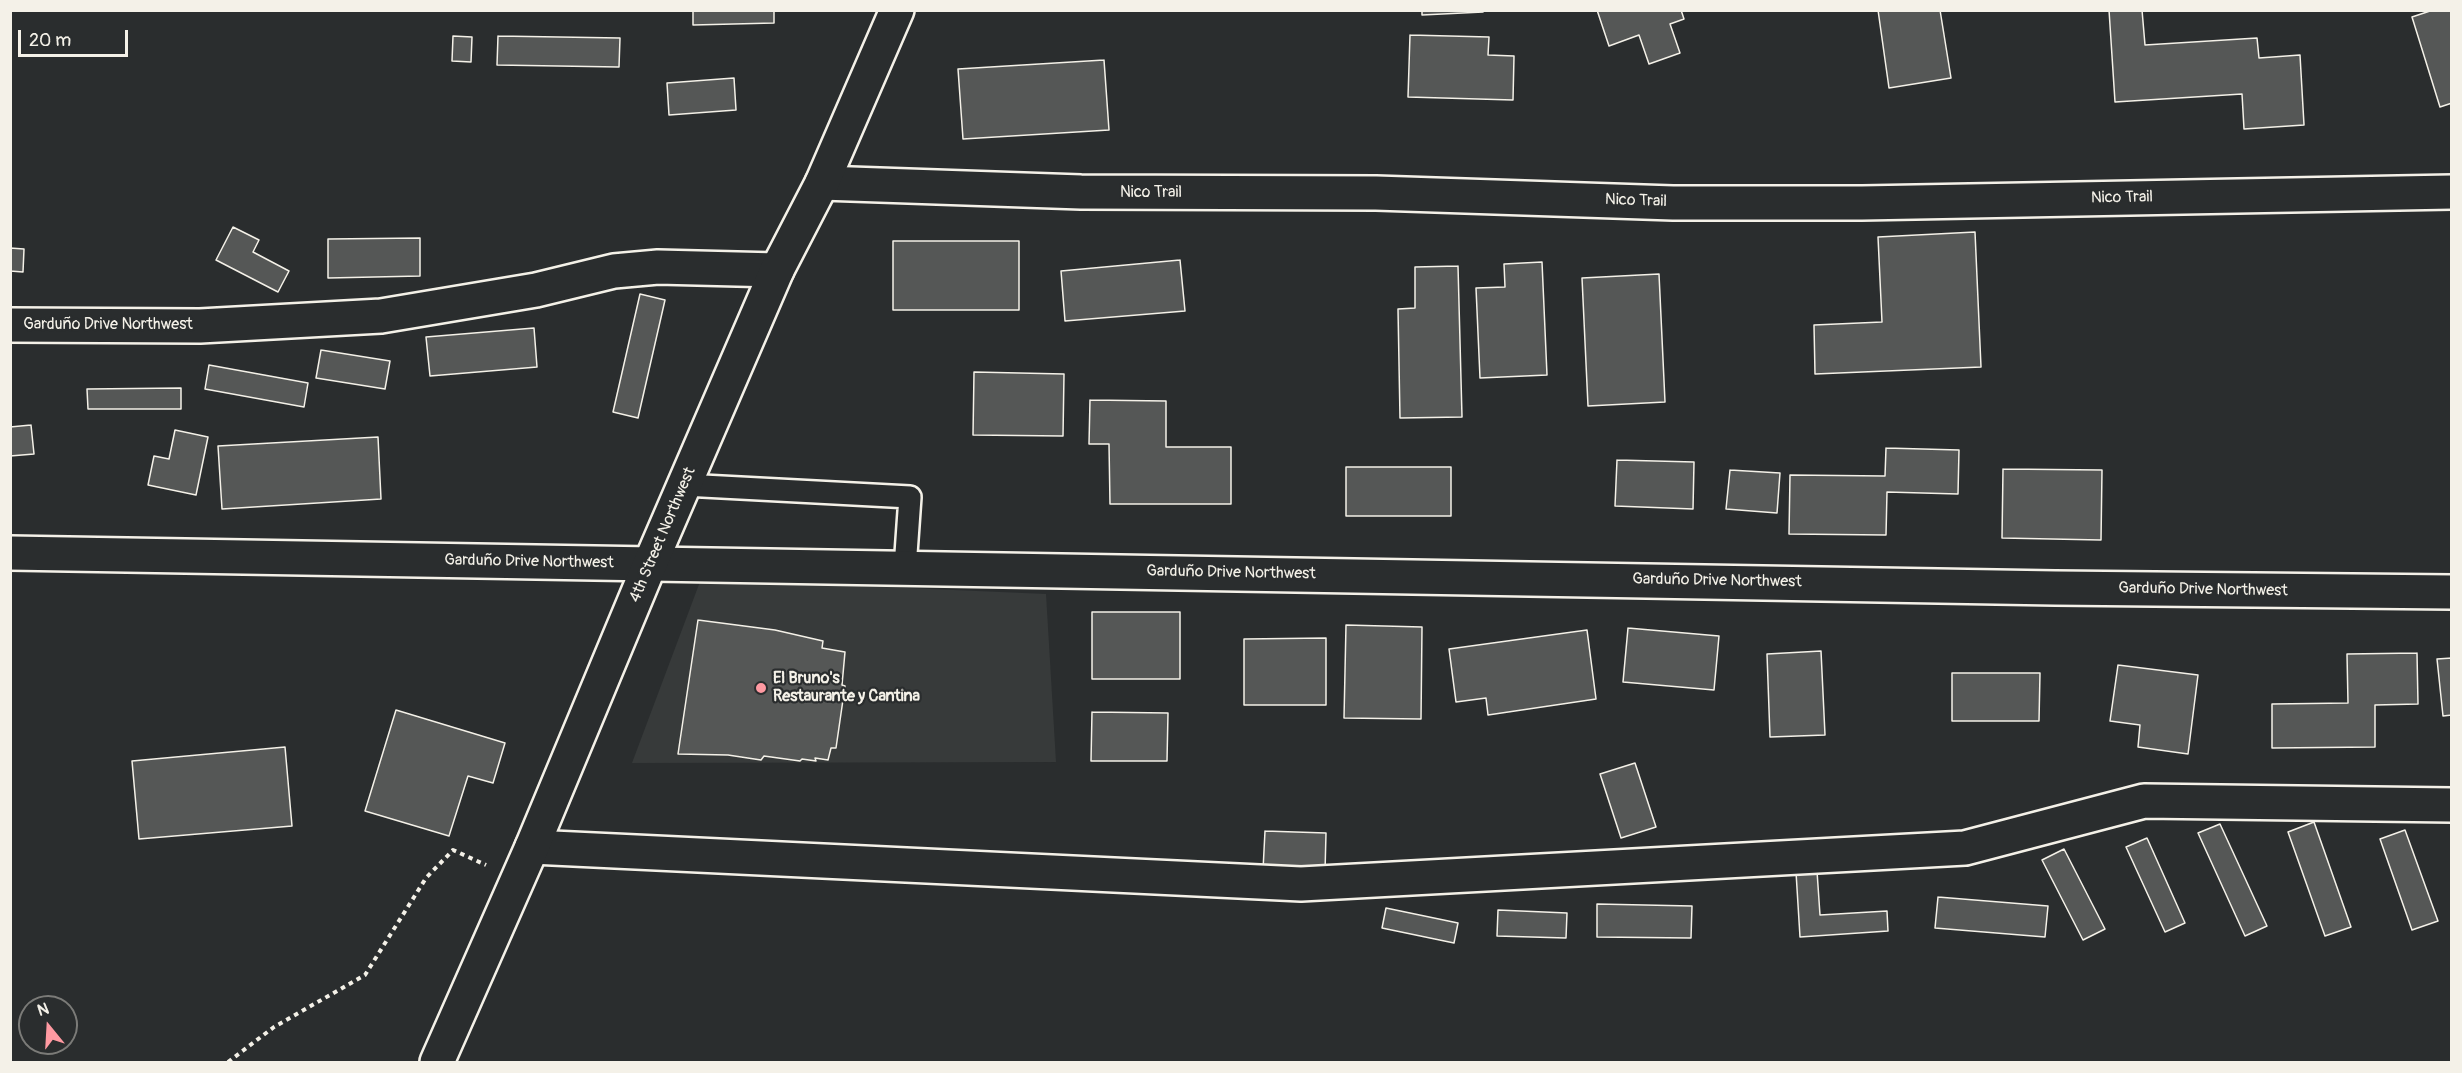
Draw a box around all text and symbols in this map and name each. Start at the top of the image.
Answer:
scale bar [21,18,130,56]
text: 20 m [29,29,71,52]
street label: Nico Trail [1120,183,1182,203]
street label: Nico Trail [2091,188,2153,208]
street label: Nico Trail [1605,190,1667,212]
street label: Garduño Drive Northwest [23,315,193,335]
street label: 4th Street Northwest [626,465,700,605]
street label: Garduño Drive Northwest [444,551,614,573]
street label: Garduño Drive Northwest [1146,562,1316,584]
street label: Garduño Drive Northwest [1632,570,1802,592]
street label: Garduño Drive Northwest [2118,579,2288,601]
place label: El Bruno's Restaurante y Cantina [773,669,920,707]
marker: El Bruno's Restaurante y Cantina [754,681,768,695]
north arrow [18,995,78,1055]
text: N [35,999,51,1021]

